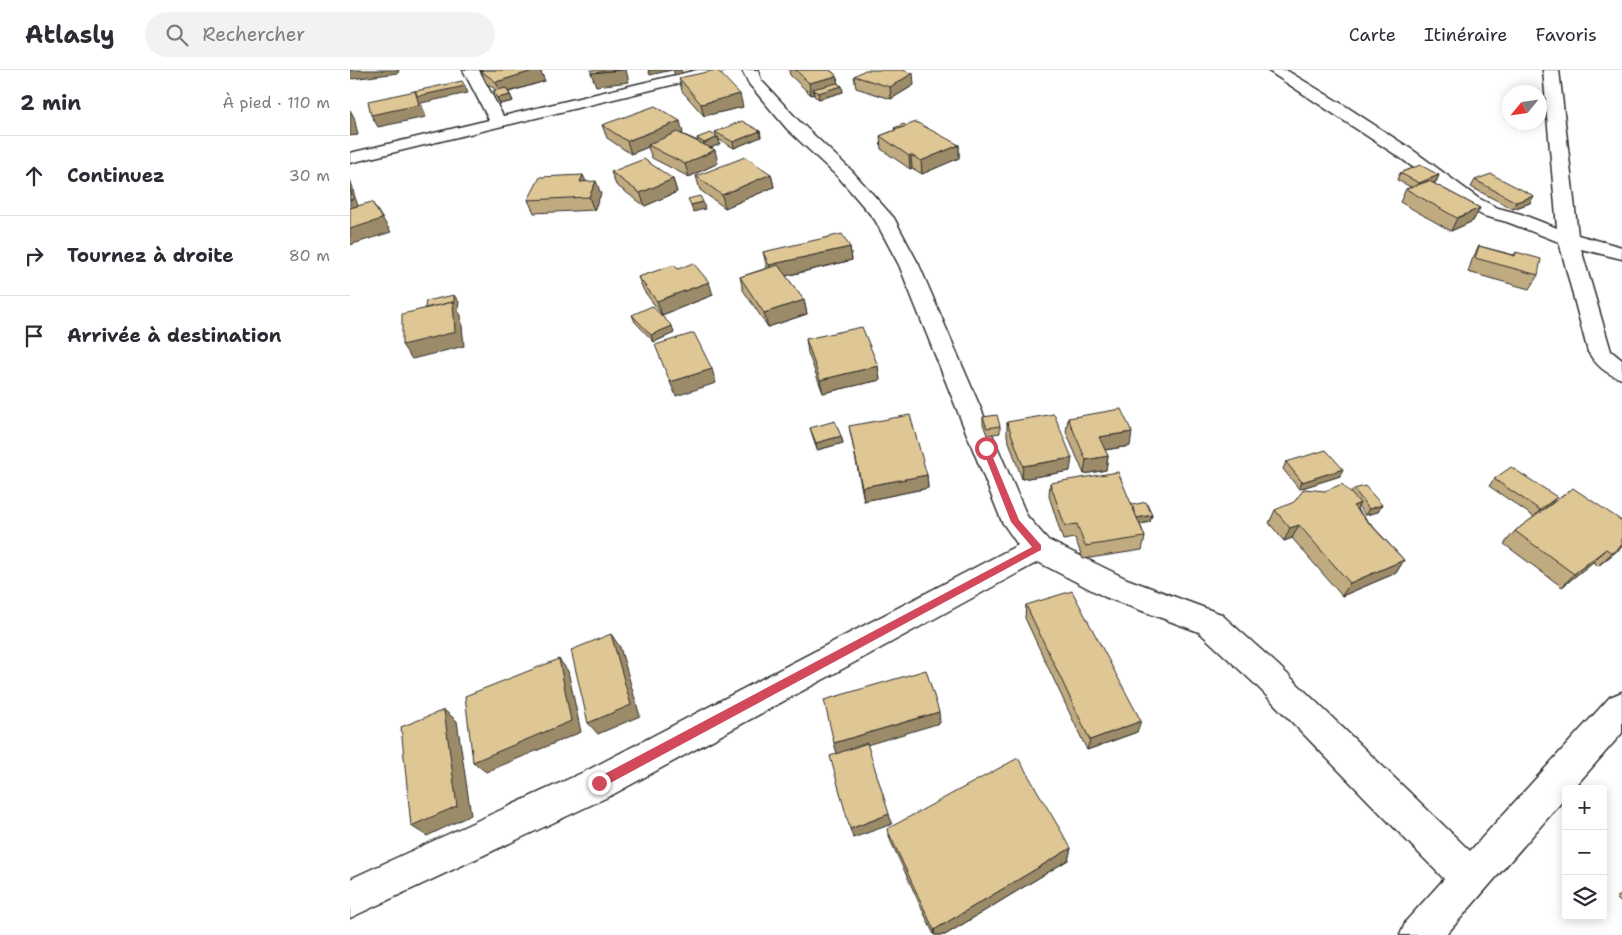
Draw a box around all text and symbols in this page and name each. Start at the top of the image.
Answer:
search box [145,12,495,57]
text: Atlasly [25,19,115,51]
icon: search [163,21,191,49]
text: Rechercher [203,22,305,47]
text: Carte [1349,23,1396,47]
text: Itinéraire [1424,23,1508,47]
text: Favoris [1536,23,1597,47]
north arrow [1502,85,1547,130]
text: 2 min [20,89,81,117]
text: À pied · 110 m [223,92,330,113]
icon: ahead [20,162,48,190]
text: Continuez [67,163,165,188]
text: 30 m [289,165,330,186]
icon: right [20,242,48,270]
text: Tournez à droite [67,243,234,268]
text: 80 m [289,245,330,266]
icon: arrive [20,322,48,350]
text: Arrivée à destination [67,323,281,348]
route start [975,437,998,460]
route end [588,772,611,795]
map controls [1562,785,1607,920]
button: + [1562,785,1607,830]
button: − [1562,830,1607,875]
button: layers [1562,875,1607,920]

